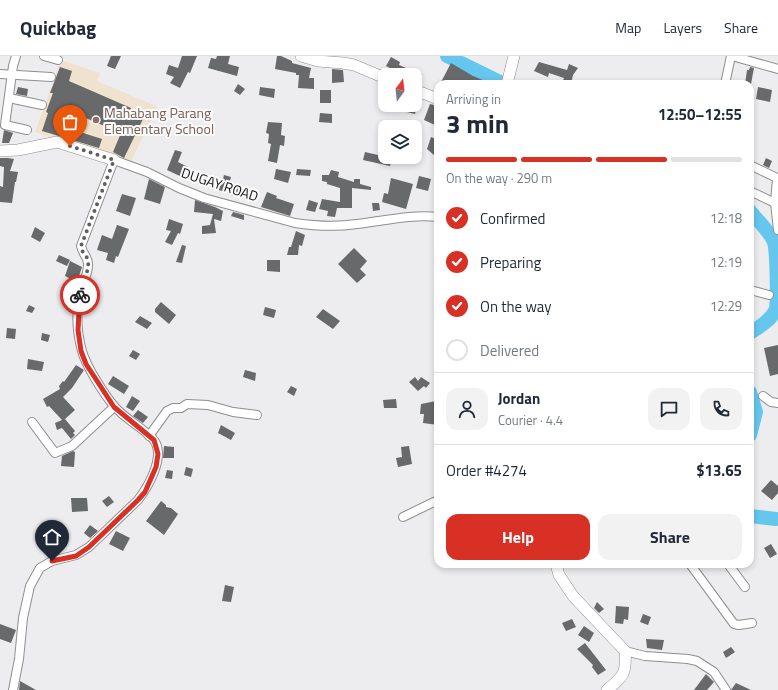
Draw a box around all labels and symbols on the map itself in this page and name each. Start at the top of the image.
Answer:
north arrow [378,68,422,112]
place label: Mahabang Parang Elementary School [104,102,214,139]
pin [53,105,87,146]
marker: Mahabang Parang Elementary School [91,115,101,125]
street label: DUGAY ROAD [179,162,261,206]
courier [60,275,100,315]
pin [35,520,69,561]

